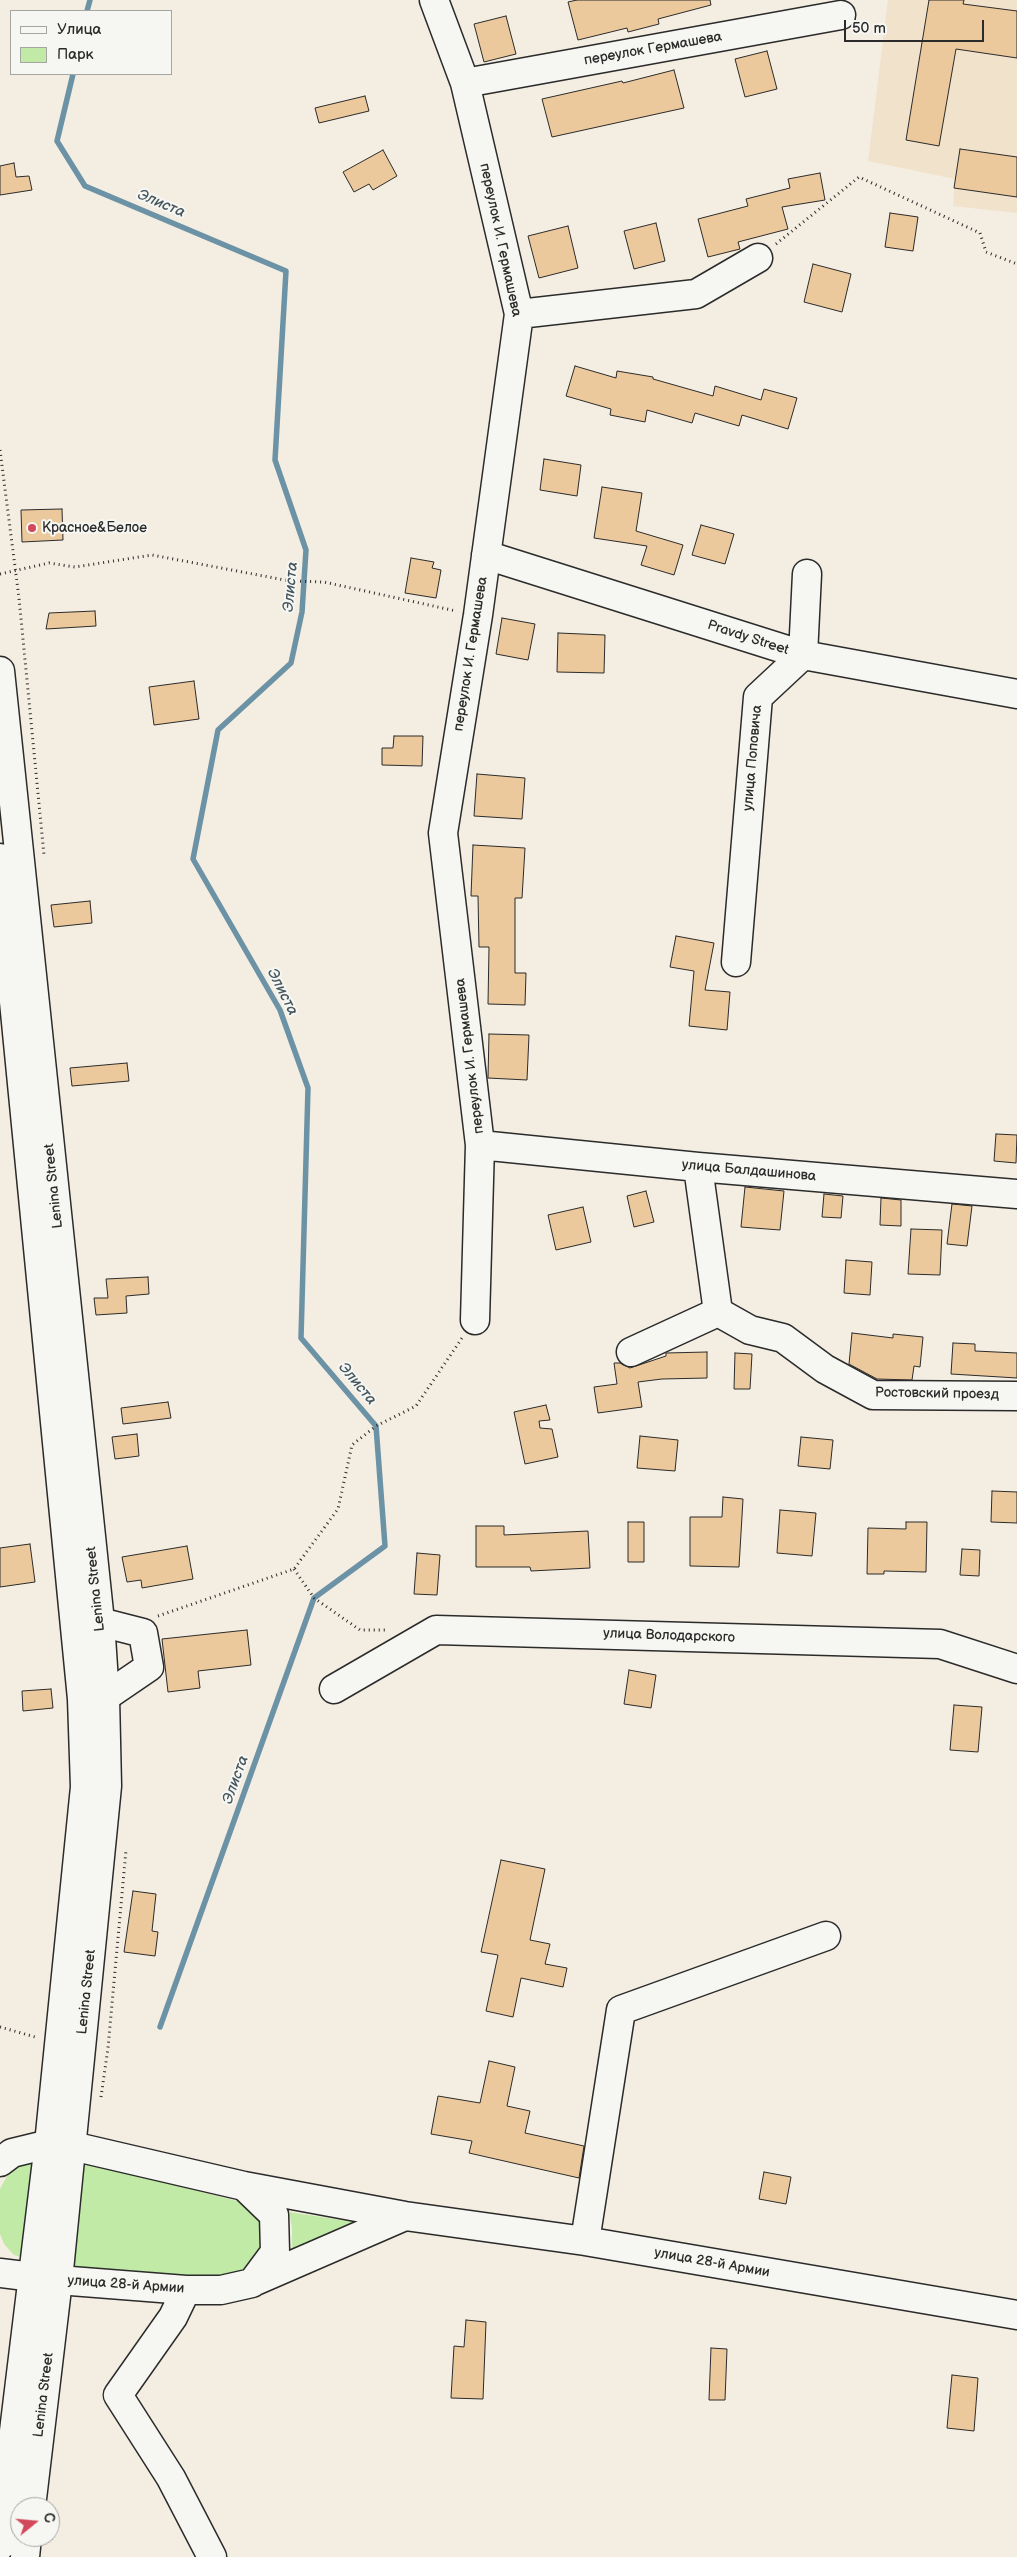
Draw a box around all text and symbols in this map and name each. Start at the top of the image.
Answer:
legend [10,10,172,75]
scale bar [847,10,987,42]
text: 50 m [852,19,886,38]
text: Улица [57,20,101,39]
street label: переулок Гермашева [583,29,723,69]
text: Парк [57,45,94,64]
street label: переулок И. Гермашева [476,162,524,318]
water label: Элиста [134,186,188,222]
place label: Красное&Белое [42,520,147,536]
marker: Красное&Белое [26,522,38,534]
water label: Элиста [280,561,302,613]
street label: переулок И. Гермашева [450,575,492,733]
street label: Pravdy Street [705,617,791,659]
street label: улица Поповича [740,704,766,812]
water label: Элиста [263,966,301,1018]
street label: переулок И. Гермашева [452,977,488,1135]
street label: Lenina Street [41,1143,67,1229]
street label: улица Балдашинова [681,1157,817,1185]
water label: Элиста [334,1359,380,1409]
street label: Ростовский проезд [875,1385,999,1403]
street label: Lenina Street [83,1546,109,1632]
street label: улица Володарского [603,1625,735,1647]
water label: Элиста [219,1753,253,1807]
street label: Lenina Street [74,1949,100,2035]
street label: улица 28-й Армии [653,2245,771,2281]
street label: улица 28-й Армии [67,2273,185,2297]
street label: Lenina Street [30,2352,58,2438]
north arrow [10,2497,60,2547]
text: С [39,2511,58,2525]

